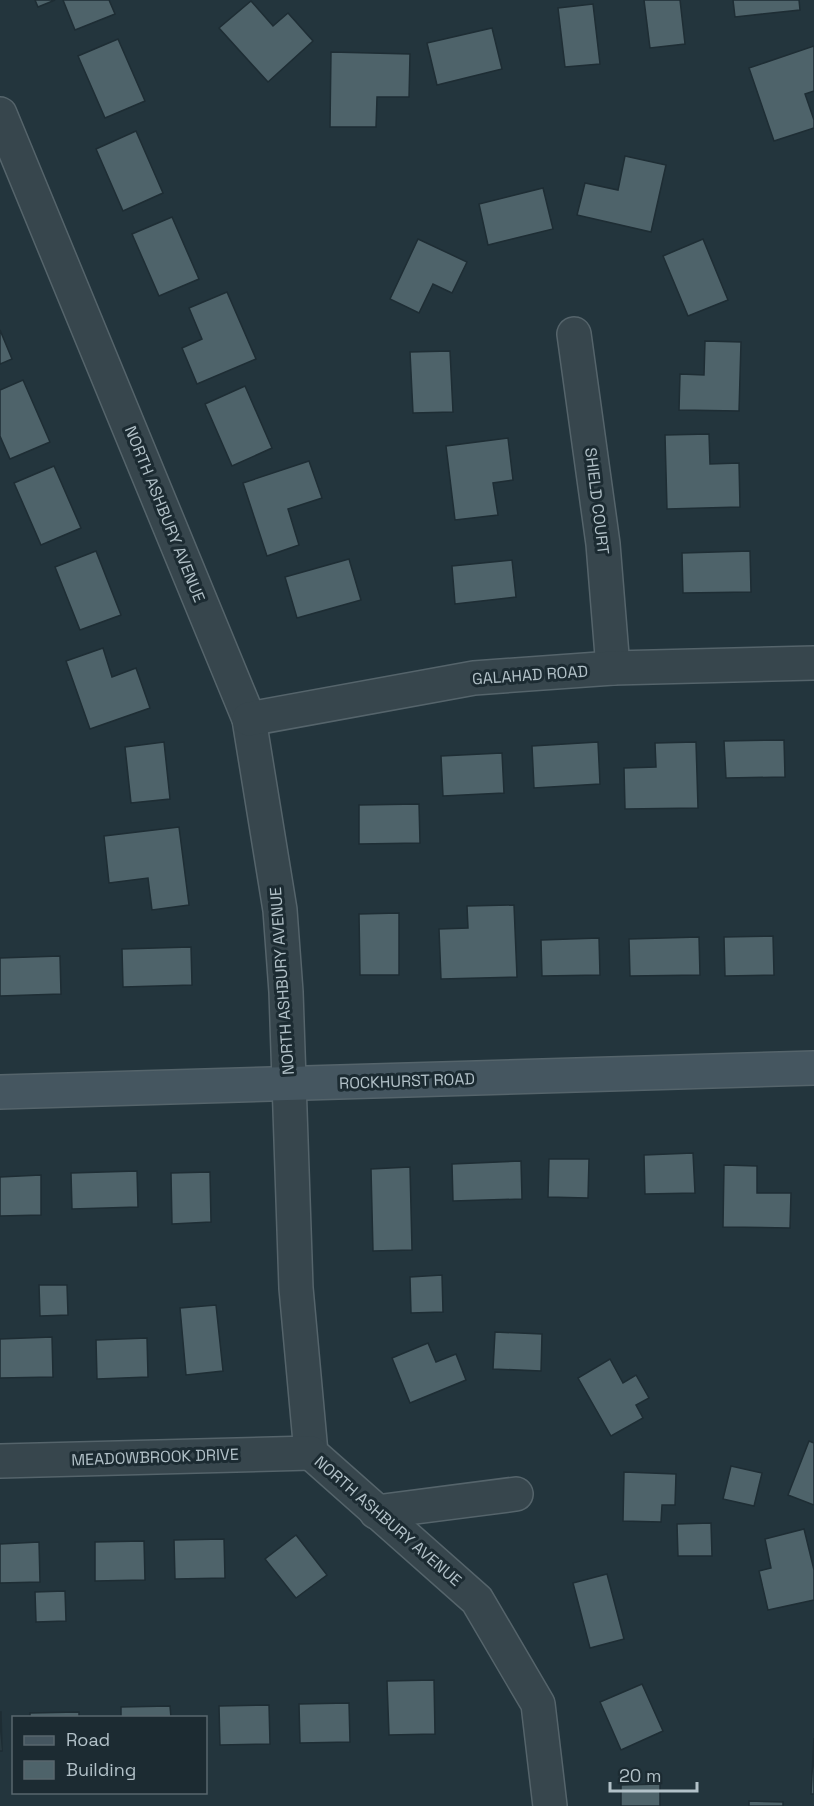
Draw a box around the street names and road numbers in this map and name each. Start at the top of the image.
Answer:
street label: NORTH ASHBURY AVENUE [120,423,210,605]
street label: SHIELD COURT [580,446,614,556]
street label: GALAHAD ROAD [471,660,589,690]
street label: NORTH ASHBURY AVENUE [265,886,299,1076]
street label: ROCKHURST ROAD [339,1068,475,1094]
street label: MEADOWBROOK DRIVE [71,1444,239,1470]
street label: NORTH ASHBURY AVENUE [310,1451,466,1591]

